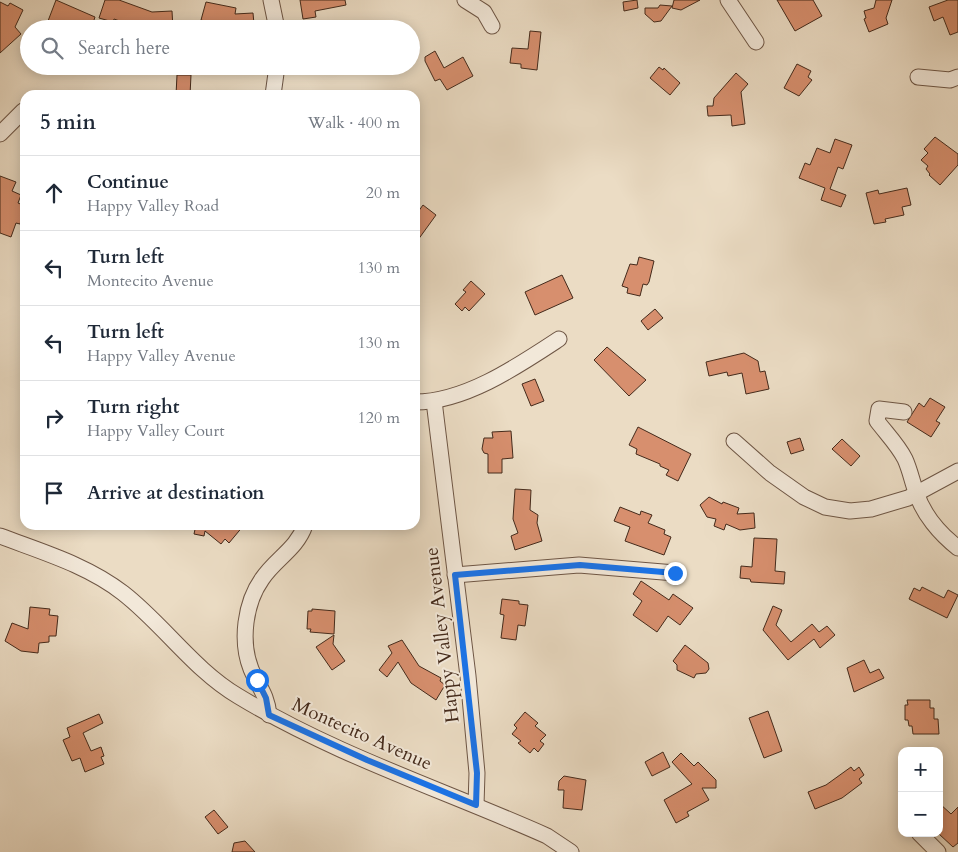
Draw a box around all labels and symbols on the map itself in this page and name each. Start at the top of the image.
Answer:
street label: Happy Valley Avenue [418,546,466,724]
route end [664,562,687,585]
route start [246,669,269,692]
street label: Montecito Avenue [288,691,436,777]

